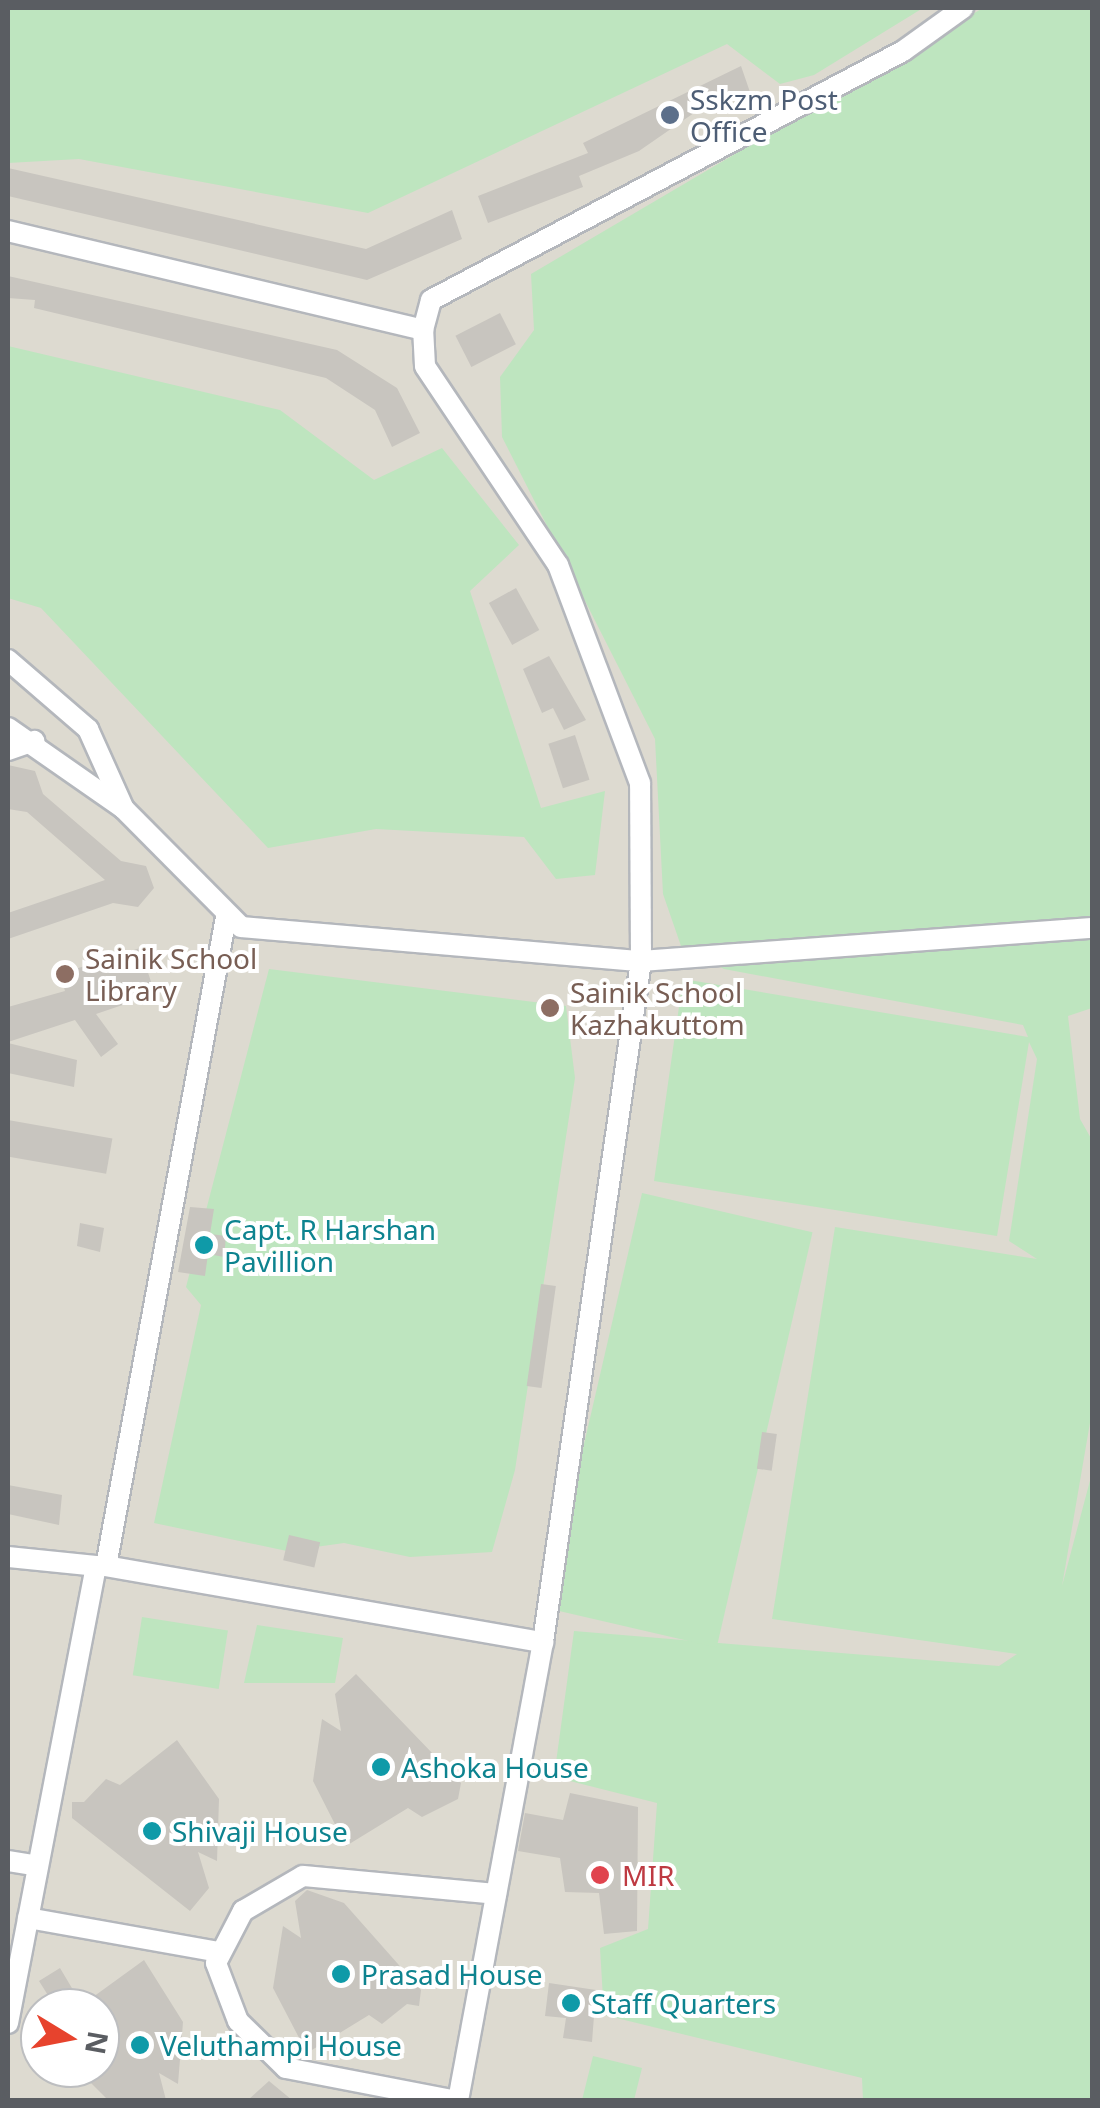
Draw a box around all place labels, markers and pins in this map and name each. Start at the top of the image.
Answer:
place label: Sskzm Post Office [690,82,838,148]
marker: Sskzm Post Office [659,104,681,126]
place label: Sainik School Library [85,941,257,1007]
marker: Sainik School Library [54,963,76,985]
place label: Sainik School Kazhakuttom [570,975,745,1041]
marker: Sainik School Kazhakuttom [539,997,561,1019]
place label: Capt. R Harshan Pavillion [224,1212,436,1278]
marker: Capt. R Harshan Pavillion [193,1234,215,1256]
place label: Ashoka House [401,1750,589,1784]
marker: Ashoka House [370,1756,392,1778]
place label: Shivaji House [172,1814,348,1848]
marker: Shivaji House [141,1820,163,1842]
place label: MIR [622,1858,674,1892]
marker: MIR [587,1862,613,1888]
place label: Prasad House [361,1957,542,1991]
marker: Prasad House [330,1963,352,1985]
place label: Staff Quarters [591,1986,776,2020]
marker: Staff Quarters [560,1992,582,2014]
place label: Veluthampi House [160,2028,402,2062]
marker: Veluthampi House [129,2034,151,2056]

